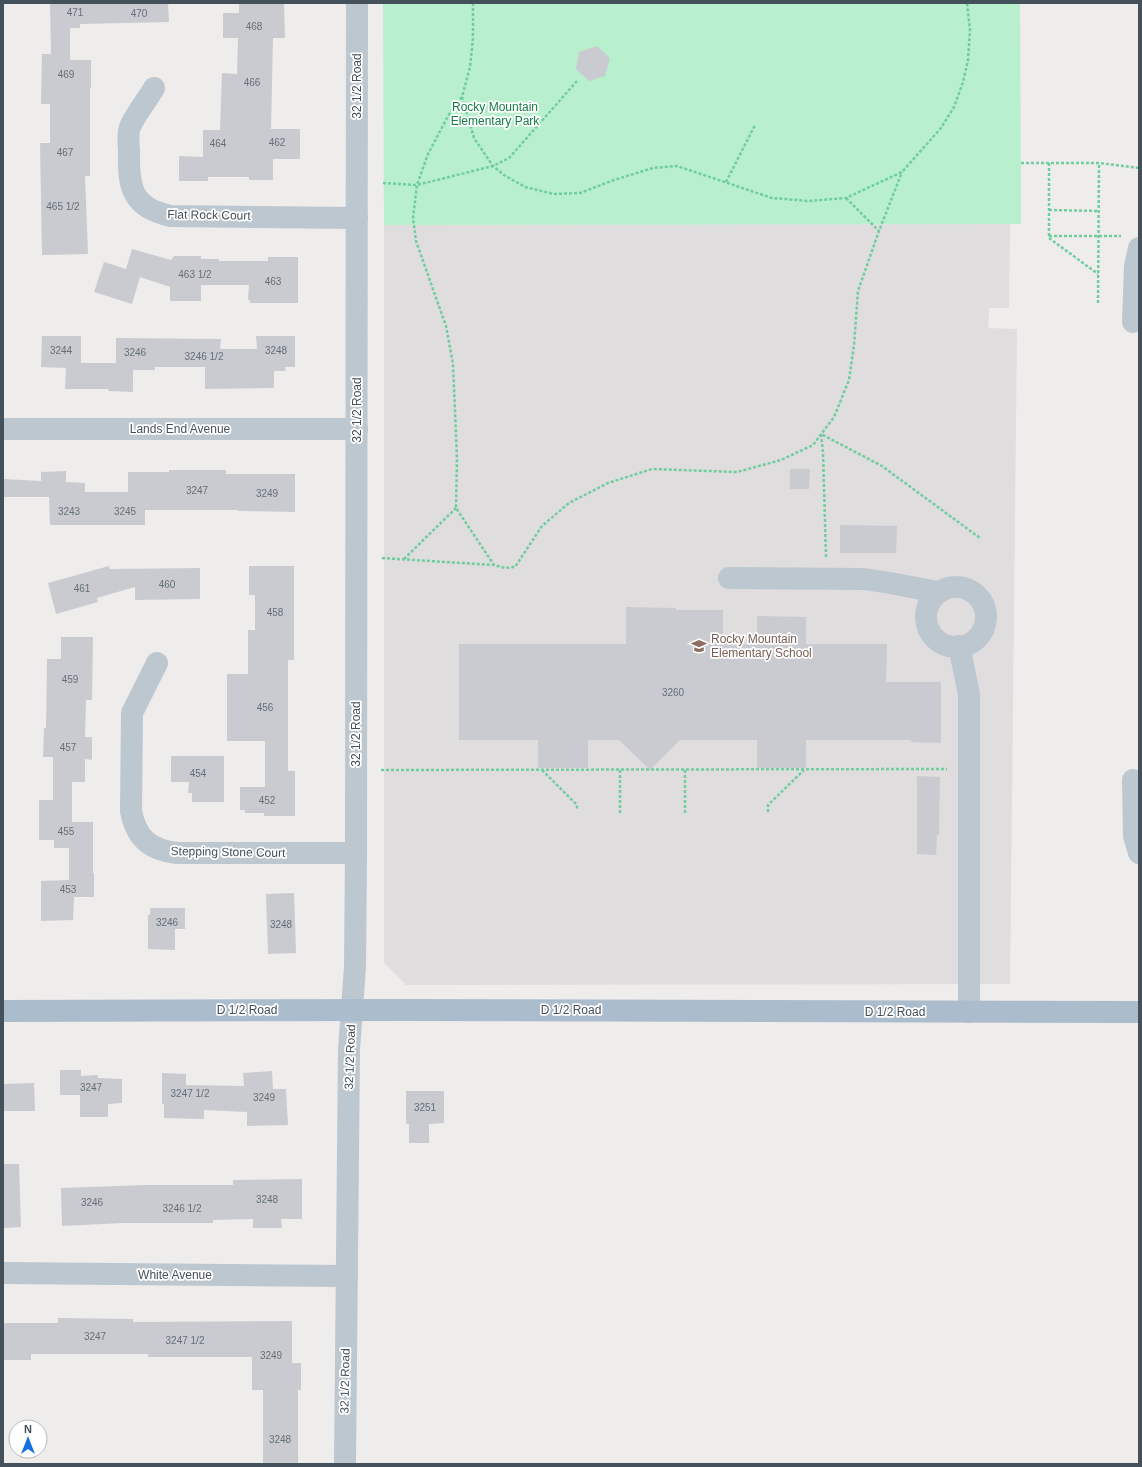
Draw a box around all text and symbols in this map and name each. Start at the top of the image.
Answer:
house number: 471 [67,7,84,18]
house number: 470 [131,8,148,19]
house number: 468 [246,21,263,32]
street label: 32 1/2 Road [350,53,364,119]
house number: 469 [58,69,75,80]
house number: 466 [244,77,261,88]
park label: Rocky Mountain Elementary Park [451,100,540,128]
house number: 462 [269,137,286,148]
house number: 464 [210,138,227,149]
house number: 467 [57,147,74,158]
house number: 465 1/2 [46,201,80,212]
street label: Flat Rock Court [167,207,251,223]
house number: 463 1/2 [178,269,212,280]
house number: 463 [265,276,282,287]
house number: 3244 [50,345,73,356]
house number: 3248 [265,345,288,356]
house number: 3246 [124,347,147,358]
house number: 3246 1/2 [185,351,224,362]
street label: 32 1/2 Road [350,377,364,443]
street label: Lands End Avenue [130,422,231,436]
house number: 3247 [186,485,209,496]
house number: 3249 [256,488,279,499]
house number: 3243 [58,506,81,517]
house number: 3245 [114,506,137,517]
house number: 460 [159,579,176,590]
house number: 461 [74,583,91,594]
house number: 458 [267,607,284,618]
place label: Rocky Mountain Elementary School [711,632,812,660]
school or university icon: Rocky Mountain Elementary School [690,637,708,655]
house number: 459 [62,674,79,685]
house number: 3260 [662,687,685,698]
street label: 32 1/2 Road [349,701,363,767]
house number: 456 [257,702,274,713]
house number: 457 [60,742,77,753]
house number: 454 [190,768,207,779]
house number: 452 [259,795,276,806]
house number: 455 [58,826,75,837]
street label: Stepping Stone Court [171,844,286,860]
house number: 453 [60,884,77,895]
house number: 3246 [156,917,179,928]
house number: 3248 [270,919,293,930]
street label: D 1/2 Road [217,1003,277,1017]
street label: D 1/2 Road [541,1003,601,1017]
street label: D 1/2 Road [865,1005,925,1019]
street label: 32 1/2 Road [342,1024,358,1090]
house number: 3247 [80,1082,103,1093]
house number: 3247 1/2 [171,1088,210,1099]
house number: 3249 [253,1092,276,1103]
house number: 3251 [414,1102,437,1113]
house number: 3248 [256,1194,279,1205]
house number: 3246 [81,1197,104,1208]
house number: 3246 1/2 [163,1203,202,1214]
street label: White Avenue [138,1268,212,1282]
house number: 3247 [84,1331,107,1342]
house number: 3247 1/2 [166,1335,205,1346]
street label: 32 1/2 Road [337,1348,353,1414]
house number: 3249 [260,1350,283,1361]
north arrow [8,1419,48,1459]
text: N [24,1423,32,1435]
house number: 3248 [269,1434,292,1445]

